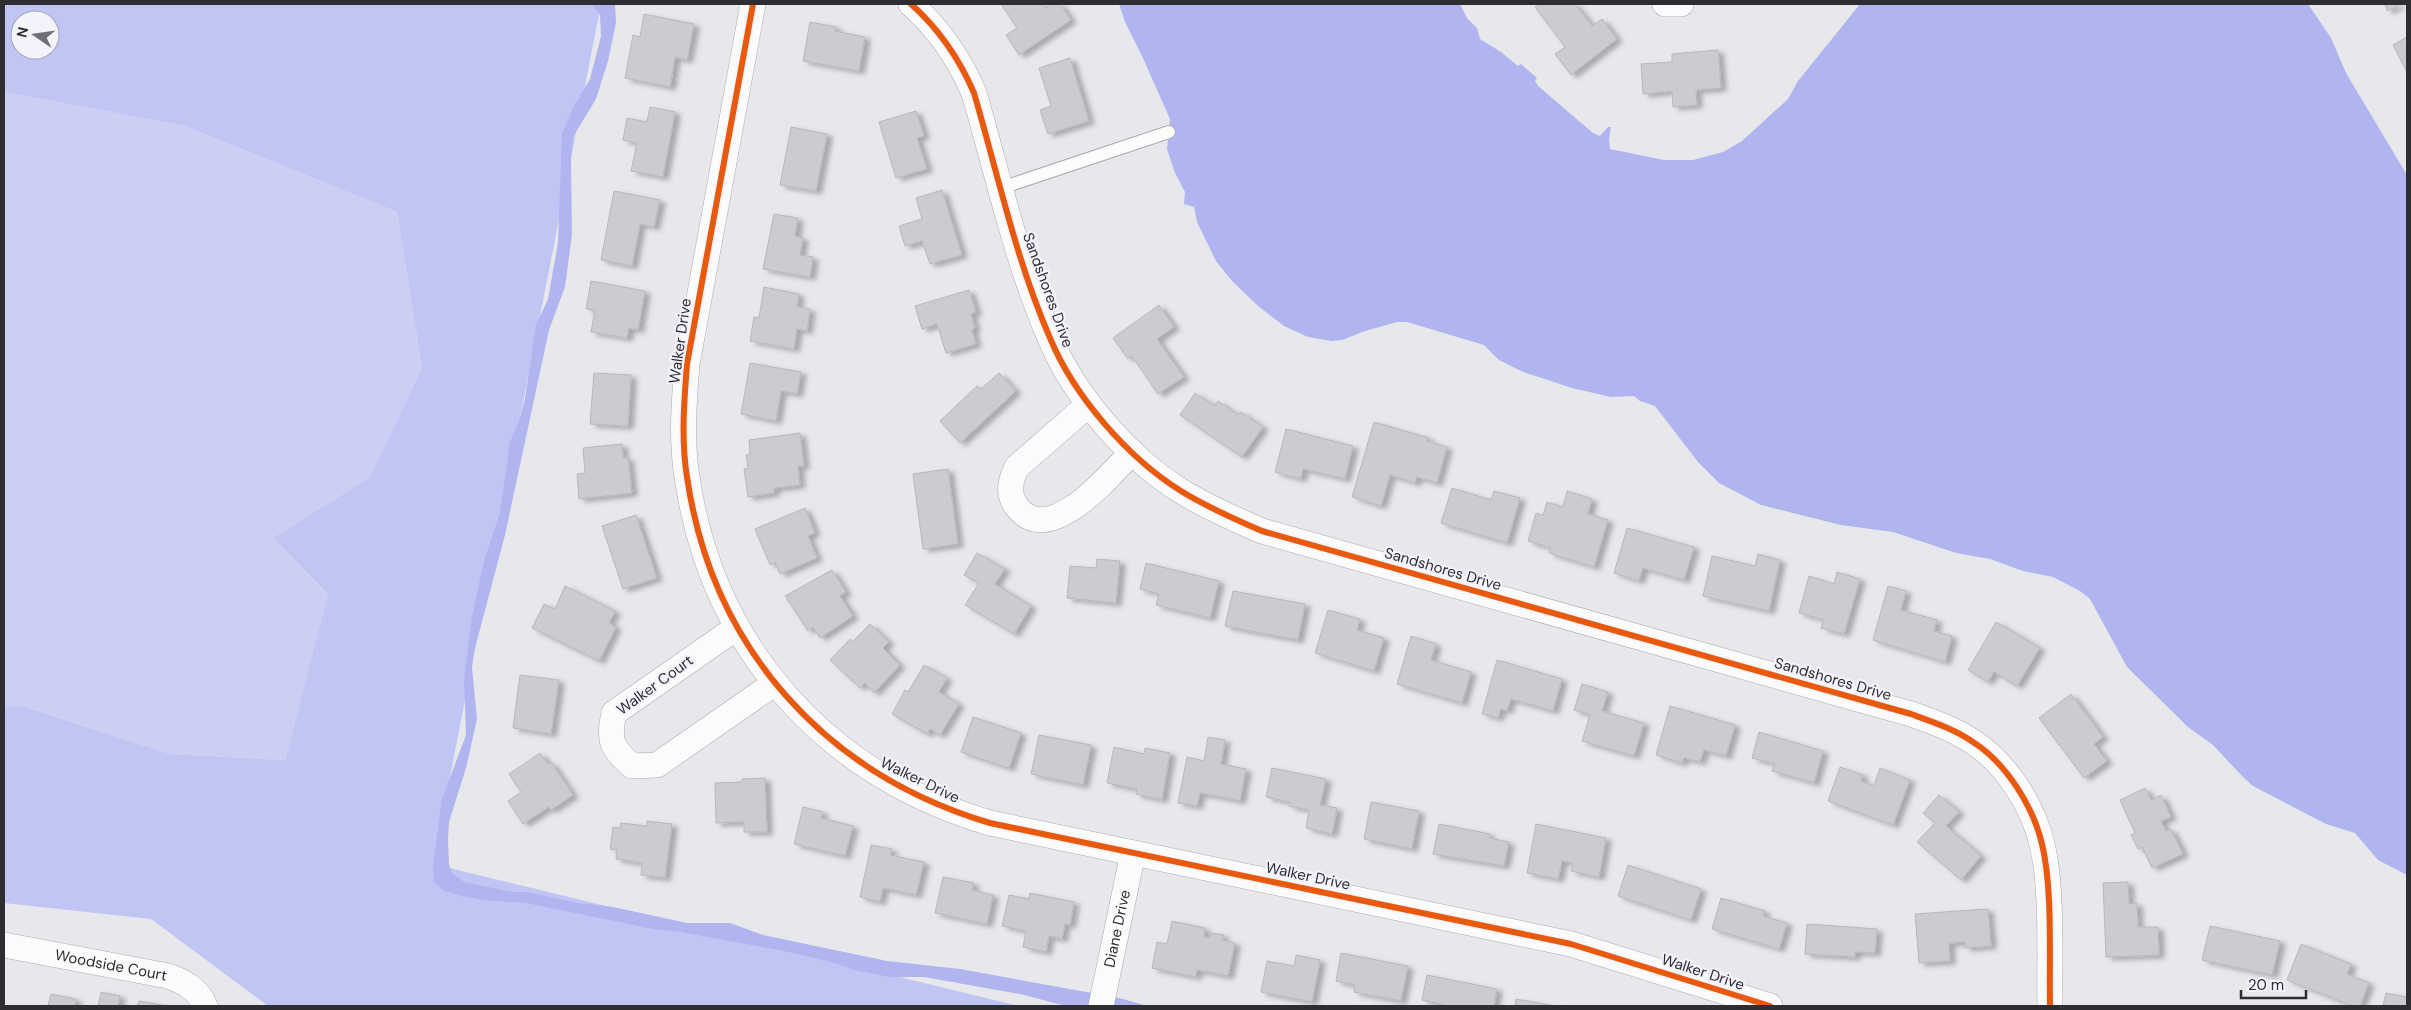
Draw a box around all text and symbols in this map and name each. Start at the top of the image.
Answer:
north arrow [10,10,60,60]
text: N [12,25,32,39]
street label: Sandshores Drive [1018,230,1078,350]
street label: Walker Drive [664,297,696,385]
street label: Sandshores Drive [1382,543,1504,595]
street label: Walker Court [613,650,697,720]
street label: Sandshores Drive [1772,653,1894,705]
street label: Walker Drive [877,752,963,808]
street label: Walker Drive [1264,857,1352,895]
street label: Diane Drive [1099,888,1135,969]
street label: Woodside Court [53,945,169,986]
street label: Walker Drive [1659,949,1747,995]
scale bar [2241,968,2306,1000]
text: 20 m [2248,975,2284,995]

